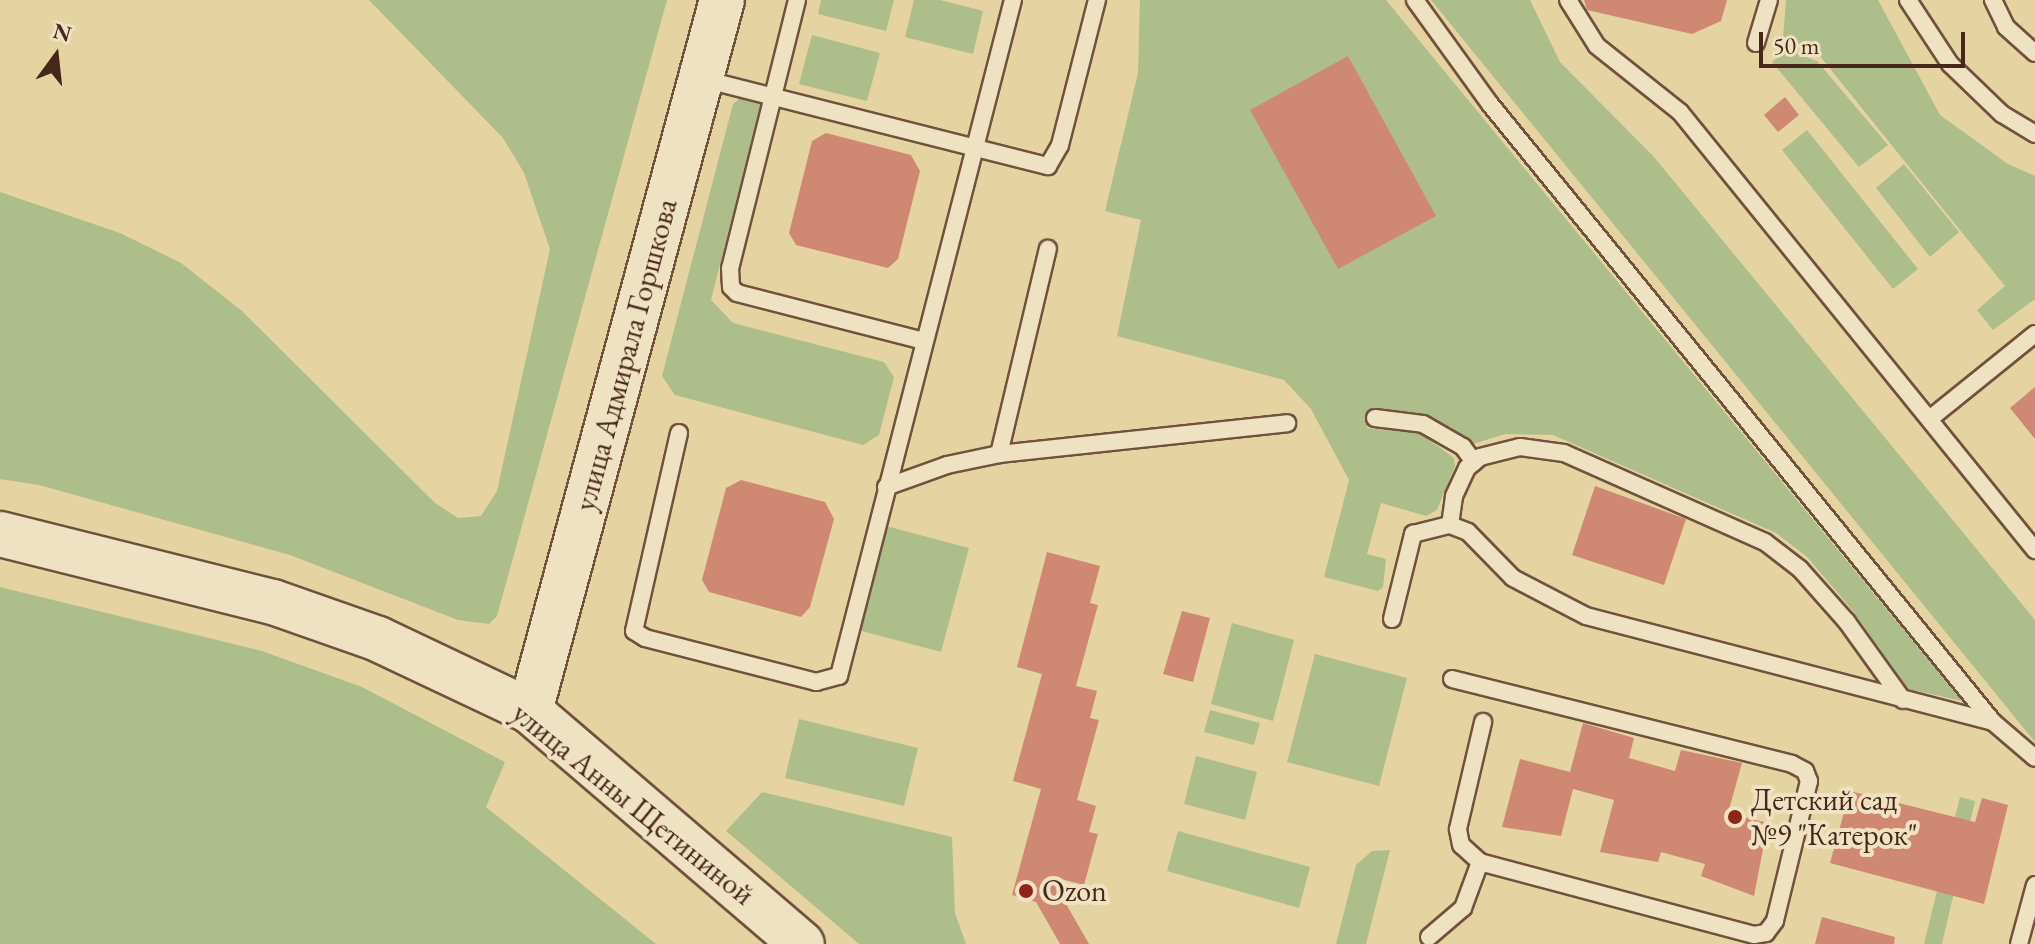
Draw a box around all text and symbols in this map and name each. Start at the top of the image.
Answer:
north arrow [16,16,96,96]
text: N [50,16,75,49]
scale bar [1763,16,1969,66]
text: 50 m [1773,30,1820,61]
street label: улица Адмирала Горшкова [567,195,685,515]
street label: улица Анны Щетининой [505,695,761,913]
place label: Детский сад №9 "Катерок" [1751,782,1918,852]
marker: Детский сад №9 "Катерок" [1726,808,1744,826]
place label: Ozon [1042,873,1107,909]
marker: Ozon [1017,882,1035,900]

